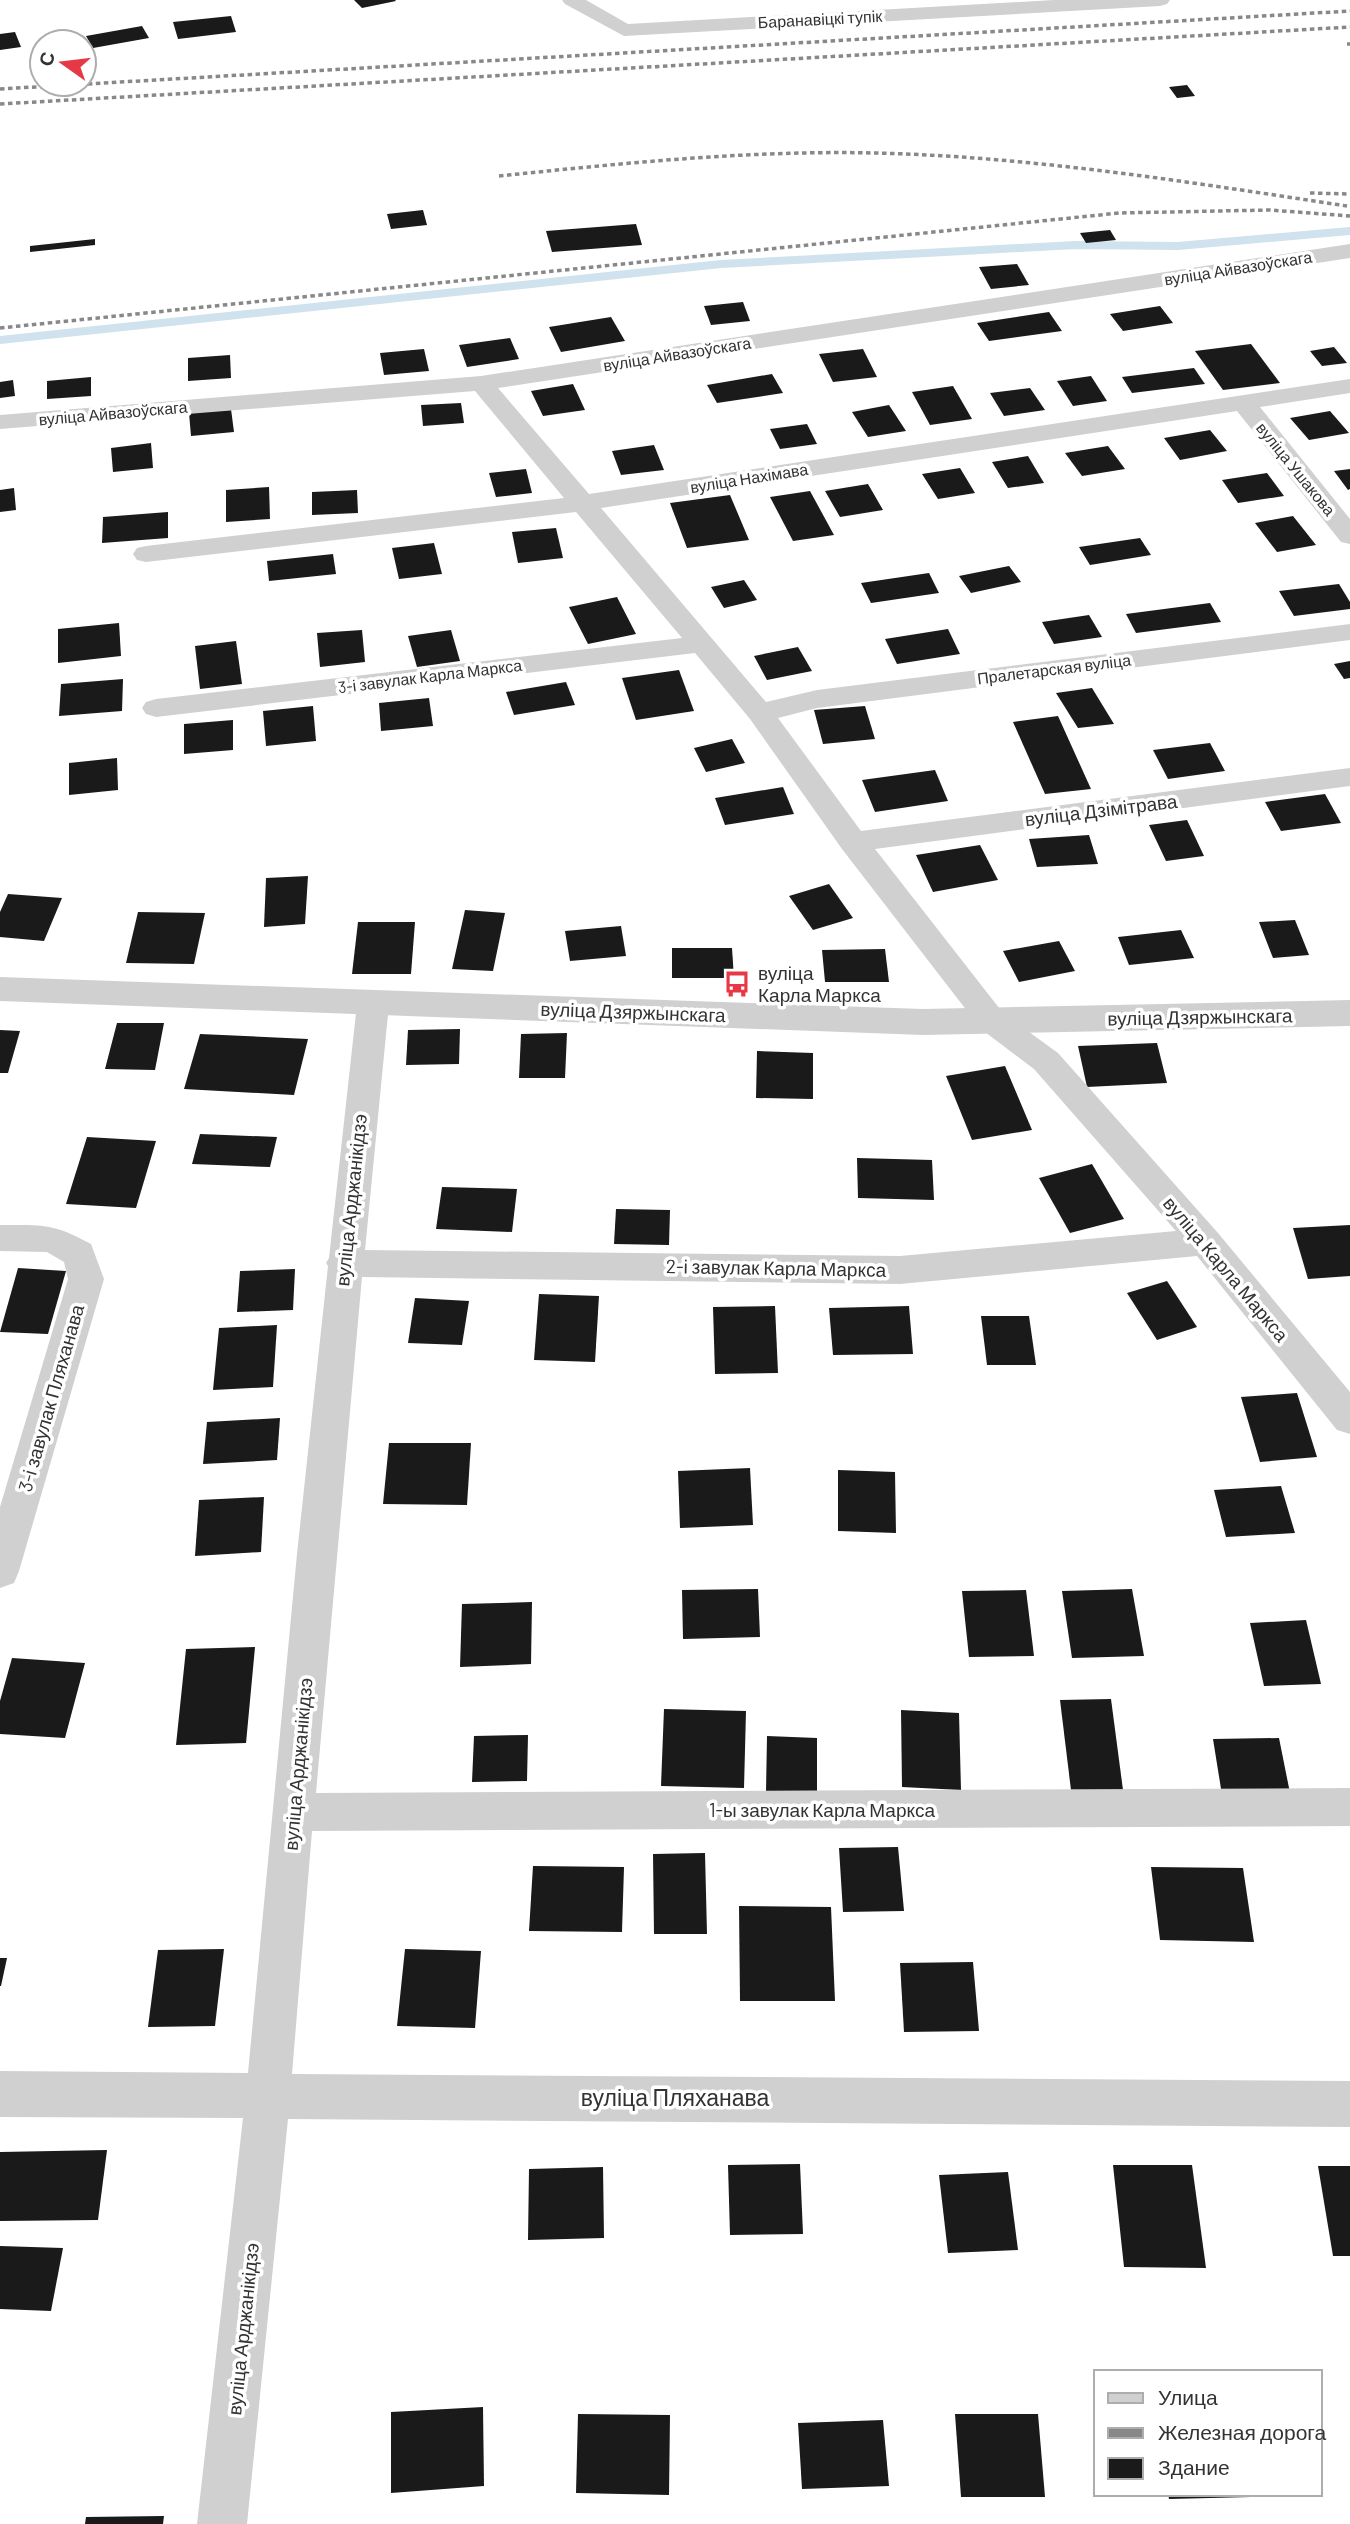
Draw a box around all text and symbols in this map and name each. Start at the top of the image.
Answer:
street label: Баранавіцкі тупік [757,6,884,31]
north arrow [28,28,98,98]
text: С [33,49,59,68]
street label: вуліца Айвазоўскага [1163,246,1313,289]
street label: вуліца Айвазоўскага [602,332,752,375]
street label: вуліца Айвазоўскага [38,397,188,428]
street label: вуліца Ушакова [1253,418,1340,519]
street label: вуліца Нахімава [689,459,809,496]
street label: Пралетарская вуліца [976,650,1132,687]
street label: 3-і завулак Карла Маркса [337,655,523,696]
street label: вуліца Дзімітрава [1023,789,1179,830]
place label: вуліца Карла Маркса [758,961,881,1006]
bus stop icon: вуліца Карла Маркса [722,969,752,999]
street label: вуліца Дзяржынскага [540,997,726,1026]
street label: вуліца Дзяржынскага [1107,1003,1293,1030]
street label: вуліца Арджанікідзэ [330,1113,371,1287]
street label: вуліца Карла Маркса [1159,1192,1294,1346]
street label: 2-і завулак Карла Маркса [666,1254,887,1281]
street label: 3-і завулак Пляханава [13,1301,88,1494]
street label: вуліца Арджанікідзэ [278,1677,317,1851]
street label: 1-ы завулак Карла Маркса [709,1798,936,1821]
street label: вуліца Пляханава [581,2083,769,2111]
street label: вуліца Арджанікідзэ [222,2242,263,2416]
legend [1094,2370,1322,2496]
text: Улица [1158,2384,1218,2409]
text: Железная дорога [1158,2419,1327,2444]
text: Здание [1158,2454,1230,2479]

